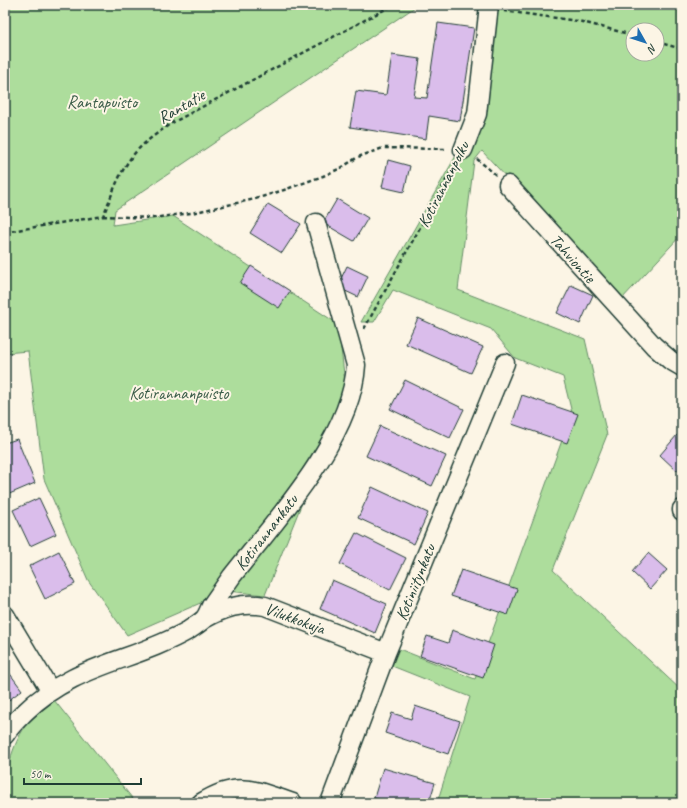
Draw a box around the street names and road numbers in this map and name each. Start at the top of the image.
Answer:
street label: Rantatie [154,84,210,128]
street label: Kotirannanpolku [413,136,475,231]
street label: Tahviontie [545,230,601,288]
street label: Kotirannankatu [230,489,304,575]
street label: Kotiniitynkatu [391,539,441,623]
street label: Vilukkokuja [262,598,329,639]

